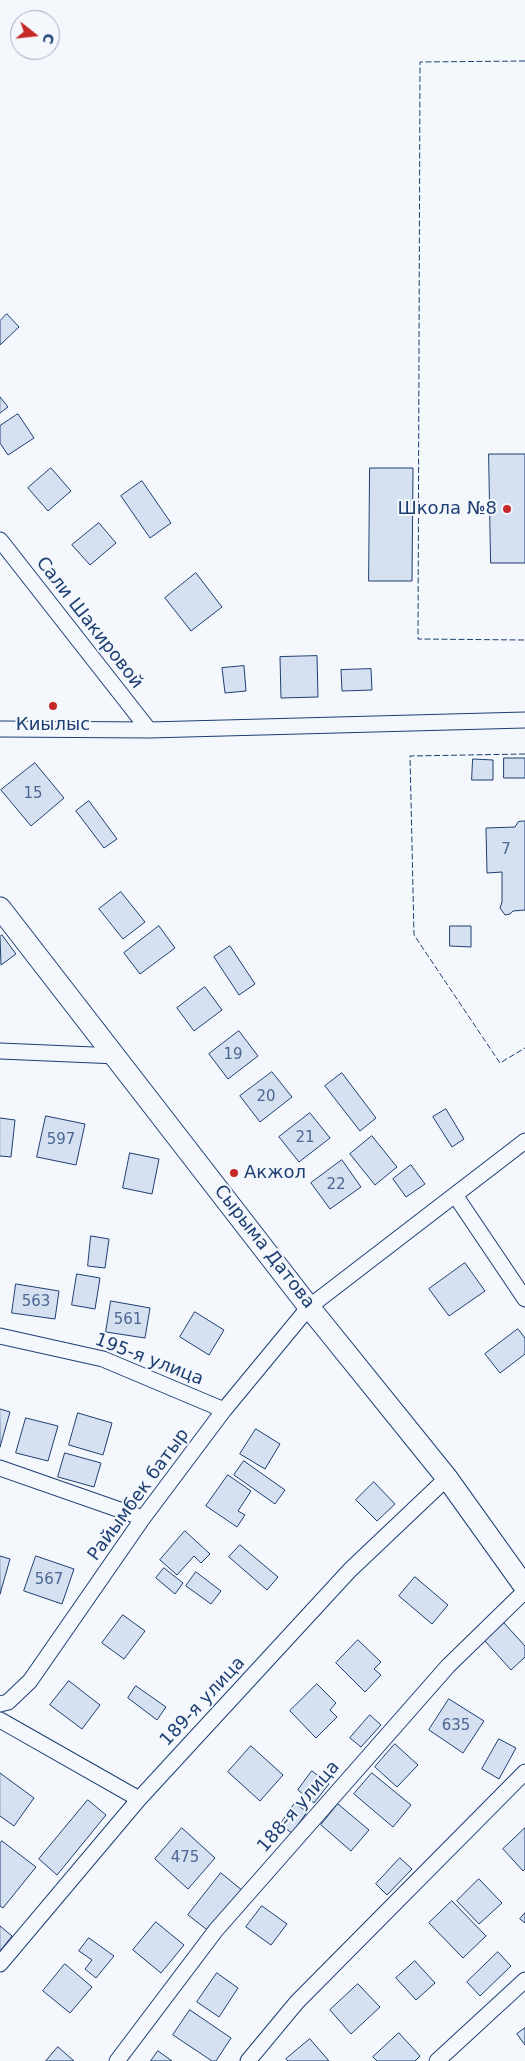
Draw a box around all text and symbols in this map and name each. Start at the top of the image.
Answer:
north arrow [10,10,60,60]
text: С [39,32,58,46]
place label: Школа №8 [397,498,497,520]
marker: Школа №8 [501,503,513,515]
street label: Сали Шакировой [31,553,147,693]
marker: Киылыс [47,700,59,712]
place label: Киылыс [16,714,90,736]
house number: 15 [23,785,43,803]
house number: 7 [501,841,511,859]
house number: 19 [223,1046,243,1064]
house number: 20 [256,1088,276,1106]
house number: 21 [295,1129,315,1147]
house number: 597 [47,1131,75,1149]
place label: Акжол [244,1162,306,1184]
marker: Акжол [228,1167,240,1179]
house number: 22 [326,1176,346,1194]
street label: Сырыма Датова [209,1181,319,1313]
house number: 563 [22,1293,50,1311]
house number: 561 [114,1311,142,1329]
street label: 195-я улица [92,1329,206,1391]
street label: Райымбек батыр [84,1425,194,1565]
house number: 567 [35,1571,63,1589]
street label: 189-я улица [156,1653,250,1751]
house number: 635 [442,1717,470,1735]
street label: 188-я улица [253,1757,345,1857]
house number: 475 [171,1849,199,1867]

